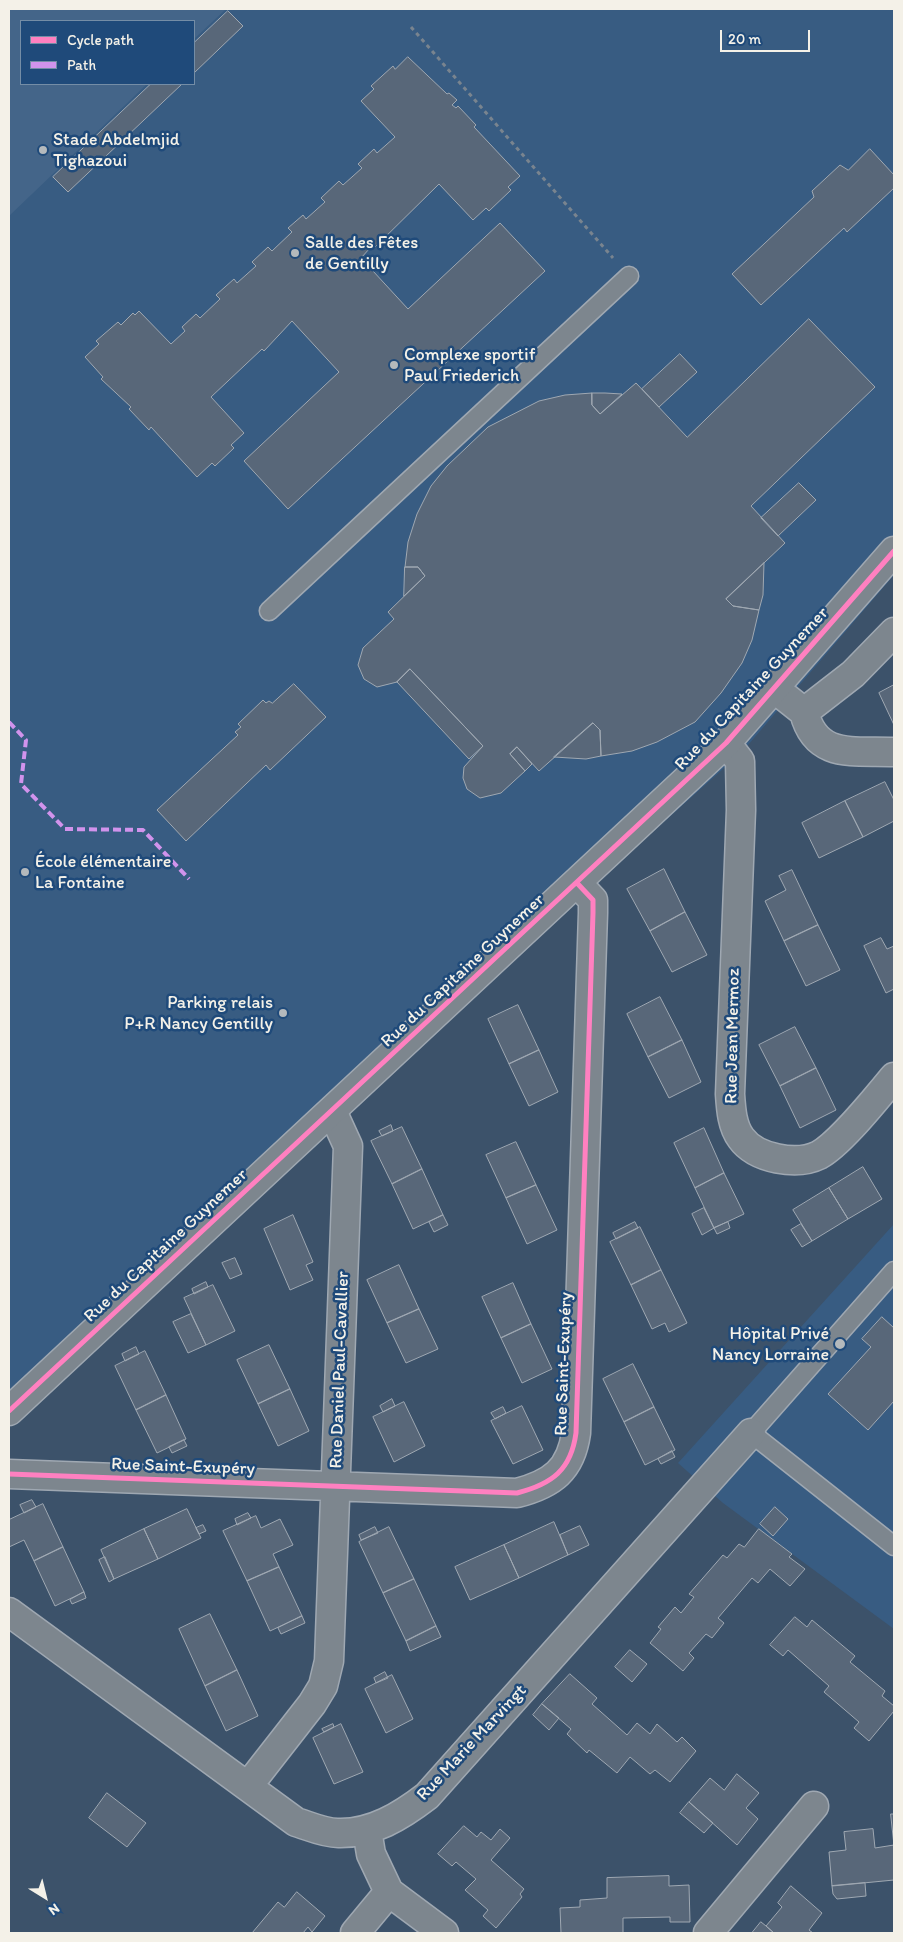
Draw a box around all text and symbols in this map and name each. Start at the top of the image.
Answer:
legend [20,20,195,85]
scale bar [723,20,813,52]
text: 20 m [728,30,761,48]
text: Cycle path [67,31,134,49]
text: Path [67,56,96,74]
place label: Stade Abdelmjid Tighazoui [53,129,180,172]
marker: Stade Abdelmjid Tighazoui [37,144,49,156]
place label: Salle des Fêtes de Gentilly [305,232,418,274]
marker: Salle des Fêtes de Gentilly [289,247,301,259]
place label: Complexe sportif Paul Friederich [404,344,535,386]
marker: Complexe sportif Paul Friederich [388,359,400,371]
street label: Rue du Capitaine Guynemer [671,603,833,775]
place label: École élémentaire La Fontaine [35,851,171,894]
marker: École élémentaire La Fontaine [19,866,31,878]
street label: Rue du Capitaine Guynemer [377,890,549,1052]
street label: Rue Jean Mermoz [721,968,745,1104]
place label: Parking relais P+R Nancy Gentilly [124,992,273,1034]
marker: Parking relais P+R Nancy Gentilly [277,1007,289,1019]
street label: Rue du Capitaine Guynemer [80,1165,252,1327]
street label: Rue Daniel Paul-Cavallier [326,1271,354,1469]
street label: Rue Saint-Exupéry [551,1292,577,1436]
place label: Hôpital Privé Nancy Lorraine [712,1323,829,1366]
marker: Hôpital Privé Nancy Lorraine [833,1337,847,1351]
street label: Rue Saint-Exupéry [111,1454,255,1480]
street label: Rue Marie Marvingt [413,1680,531,1806]
north arrow [20,1872,70,1922]
text: N [45,1900,63,1919]

